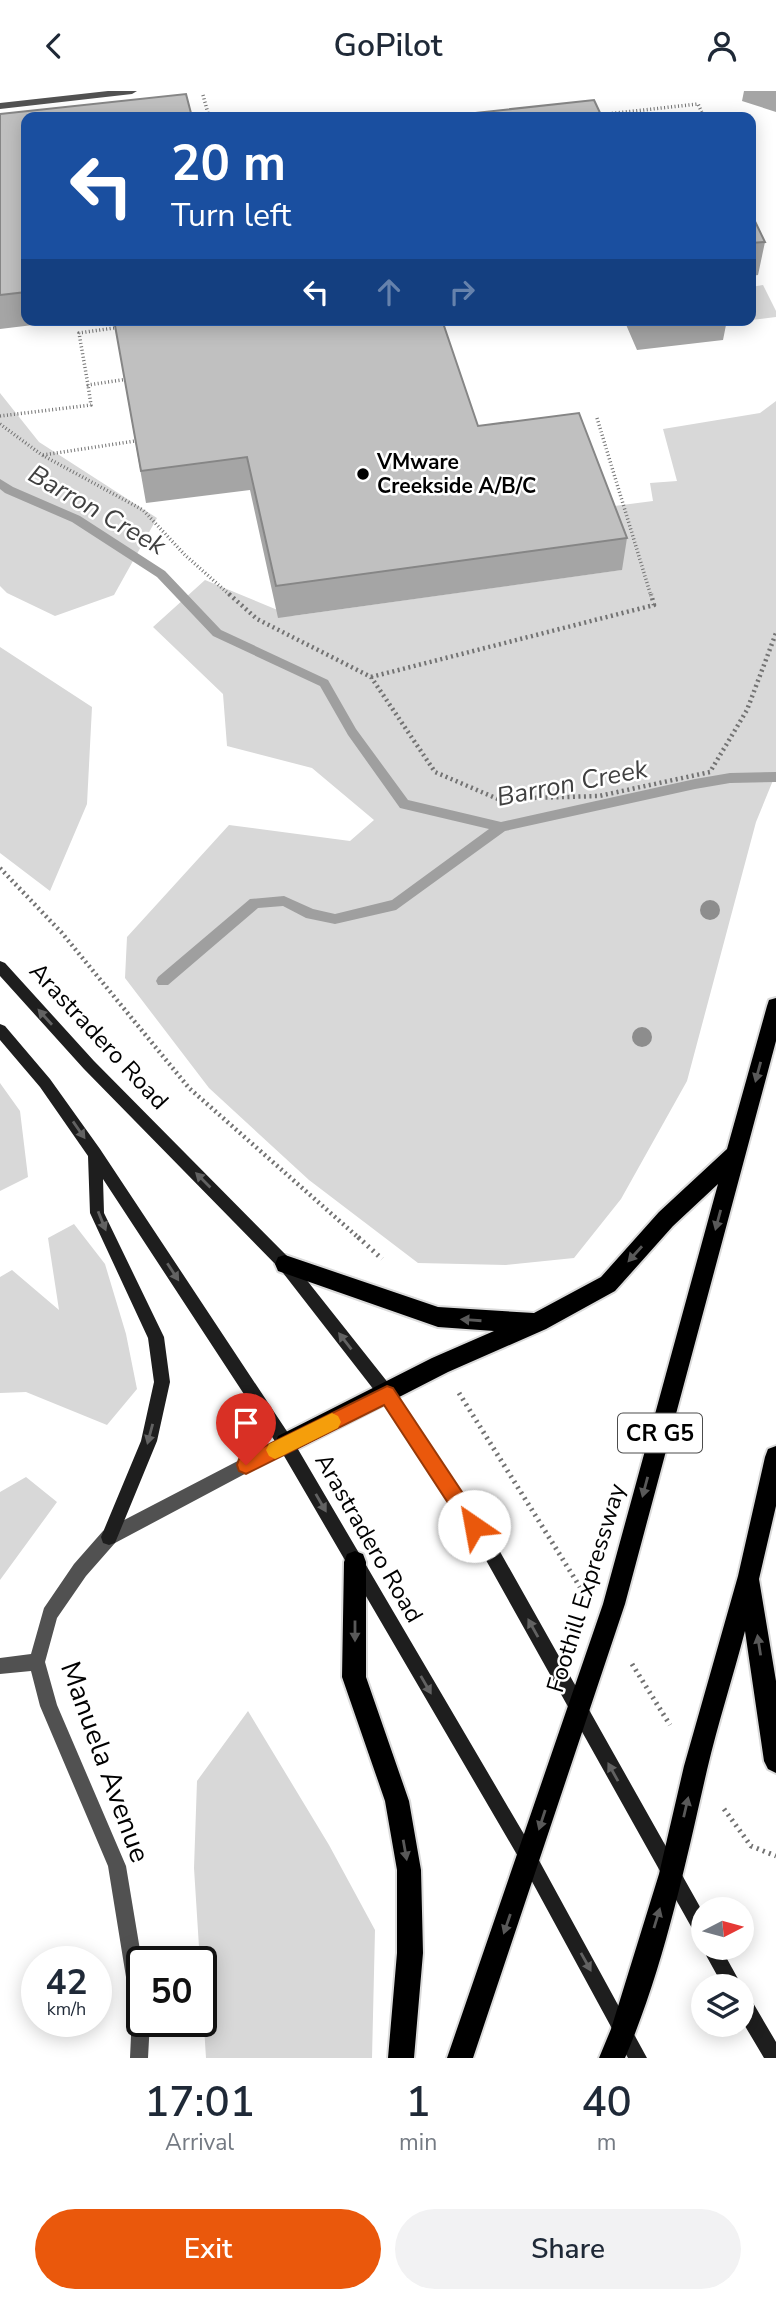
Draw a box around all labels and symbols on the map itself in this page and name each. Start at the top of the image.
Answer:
place label: VMware Creekside A/B/C [376,448,536,500]
water label: Barron Creek [22,457,173,564]
marker: VMware Creekside A/B/C [355,466,371,482]
water label: Barron Creek [494,751,651,815]
street label: Arastradero Road [22,956,176,1116]
one-way arrow [37,1008,53,1026]
one-way arrow [752,1061,763,1083]
one-way arrow [72,1121,86,1139]
one-way arrow [196,1172,212,1189]
one-way arrow [712,1210,722,1231]
one-way arrow [96,1211,107,1232]
one-way arrow [627,1245,643,1262]
one-way arrow [167,1262,180,1282]
one-way arrow [459,1315,481,1326]
one-way arrow [337,1332,352,1350]
pin [216,1393,276,1465]
road number: CR G5 [618,1413,702,1453]
one-way arrow [144,1423,155,1445]
street label: Arastradero Road [308,1448,430,1628]
one-way arrow [640,1477,650,1498]
street label: Foothill Expressway [539,1479,633,1696]
position arrow [437,1489,511,1563]
one-way arrow [315,1493,327,1513]
one-way arrow [527,1618,539,1638]
one-way arrow [349,1620,361,1642]
one-way arrow [753,1634,764,1656]
street label: Manuela Avenue [51,1656,159,1868]
one-way arrow [420,1676,433,1695]
one-way arrow [608,1761,620,1781]
one-way arrow [681,1796,692,1818]
one-way arrow [536,1810,547,1831]
one-way arrow [400,1839,411,1861]
north arrow [691,1897,754,1960]
one-way arrow [653,1907,663,1928]
one-way arrow [501,1914,512,1935]
speed limit sign: 50 [126,1946,217,2037]
one-way arrow [580,1952,592,1972]

